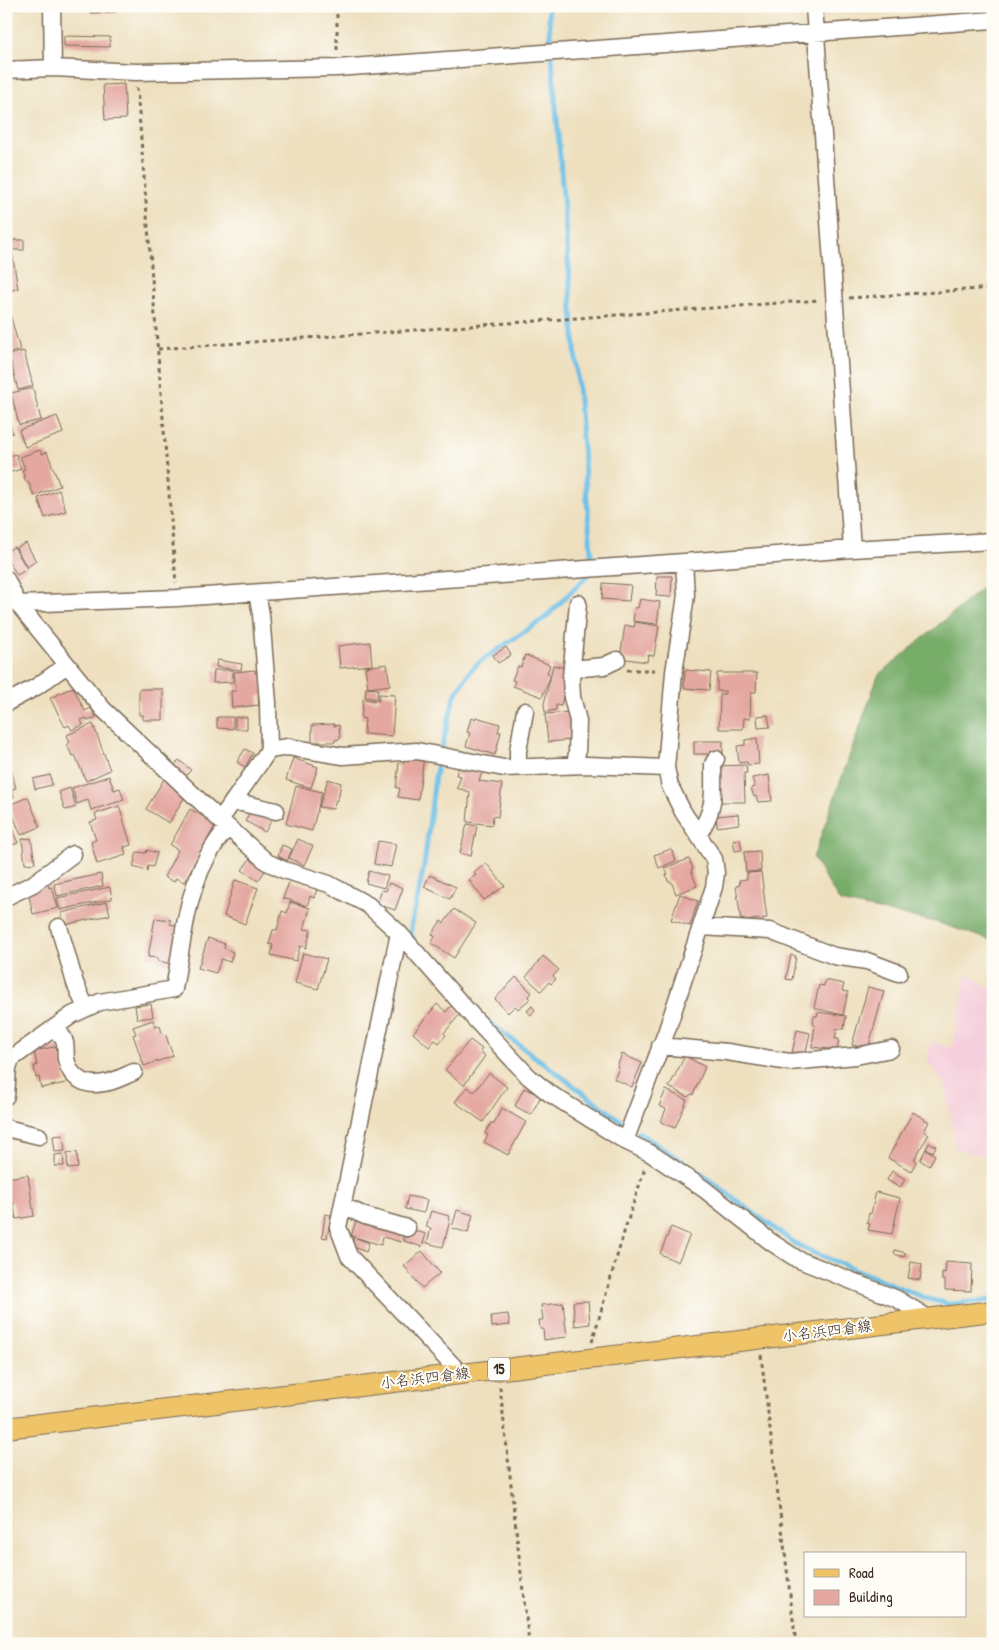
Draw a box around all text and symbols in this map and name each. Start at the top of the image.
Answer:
street label: 小名浜四倉線 [781,1315,873,1346]
road number: 15 [488,1358,510,1380]
street label: 小名浜四倉線 [379,1362,471,1393]
legend [804,1552,966,1618]
text: Road [849,1562,874,1583]
text: Building [849,1586,893,1607]

